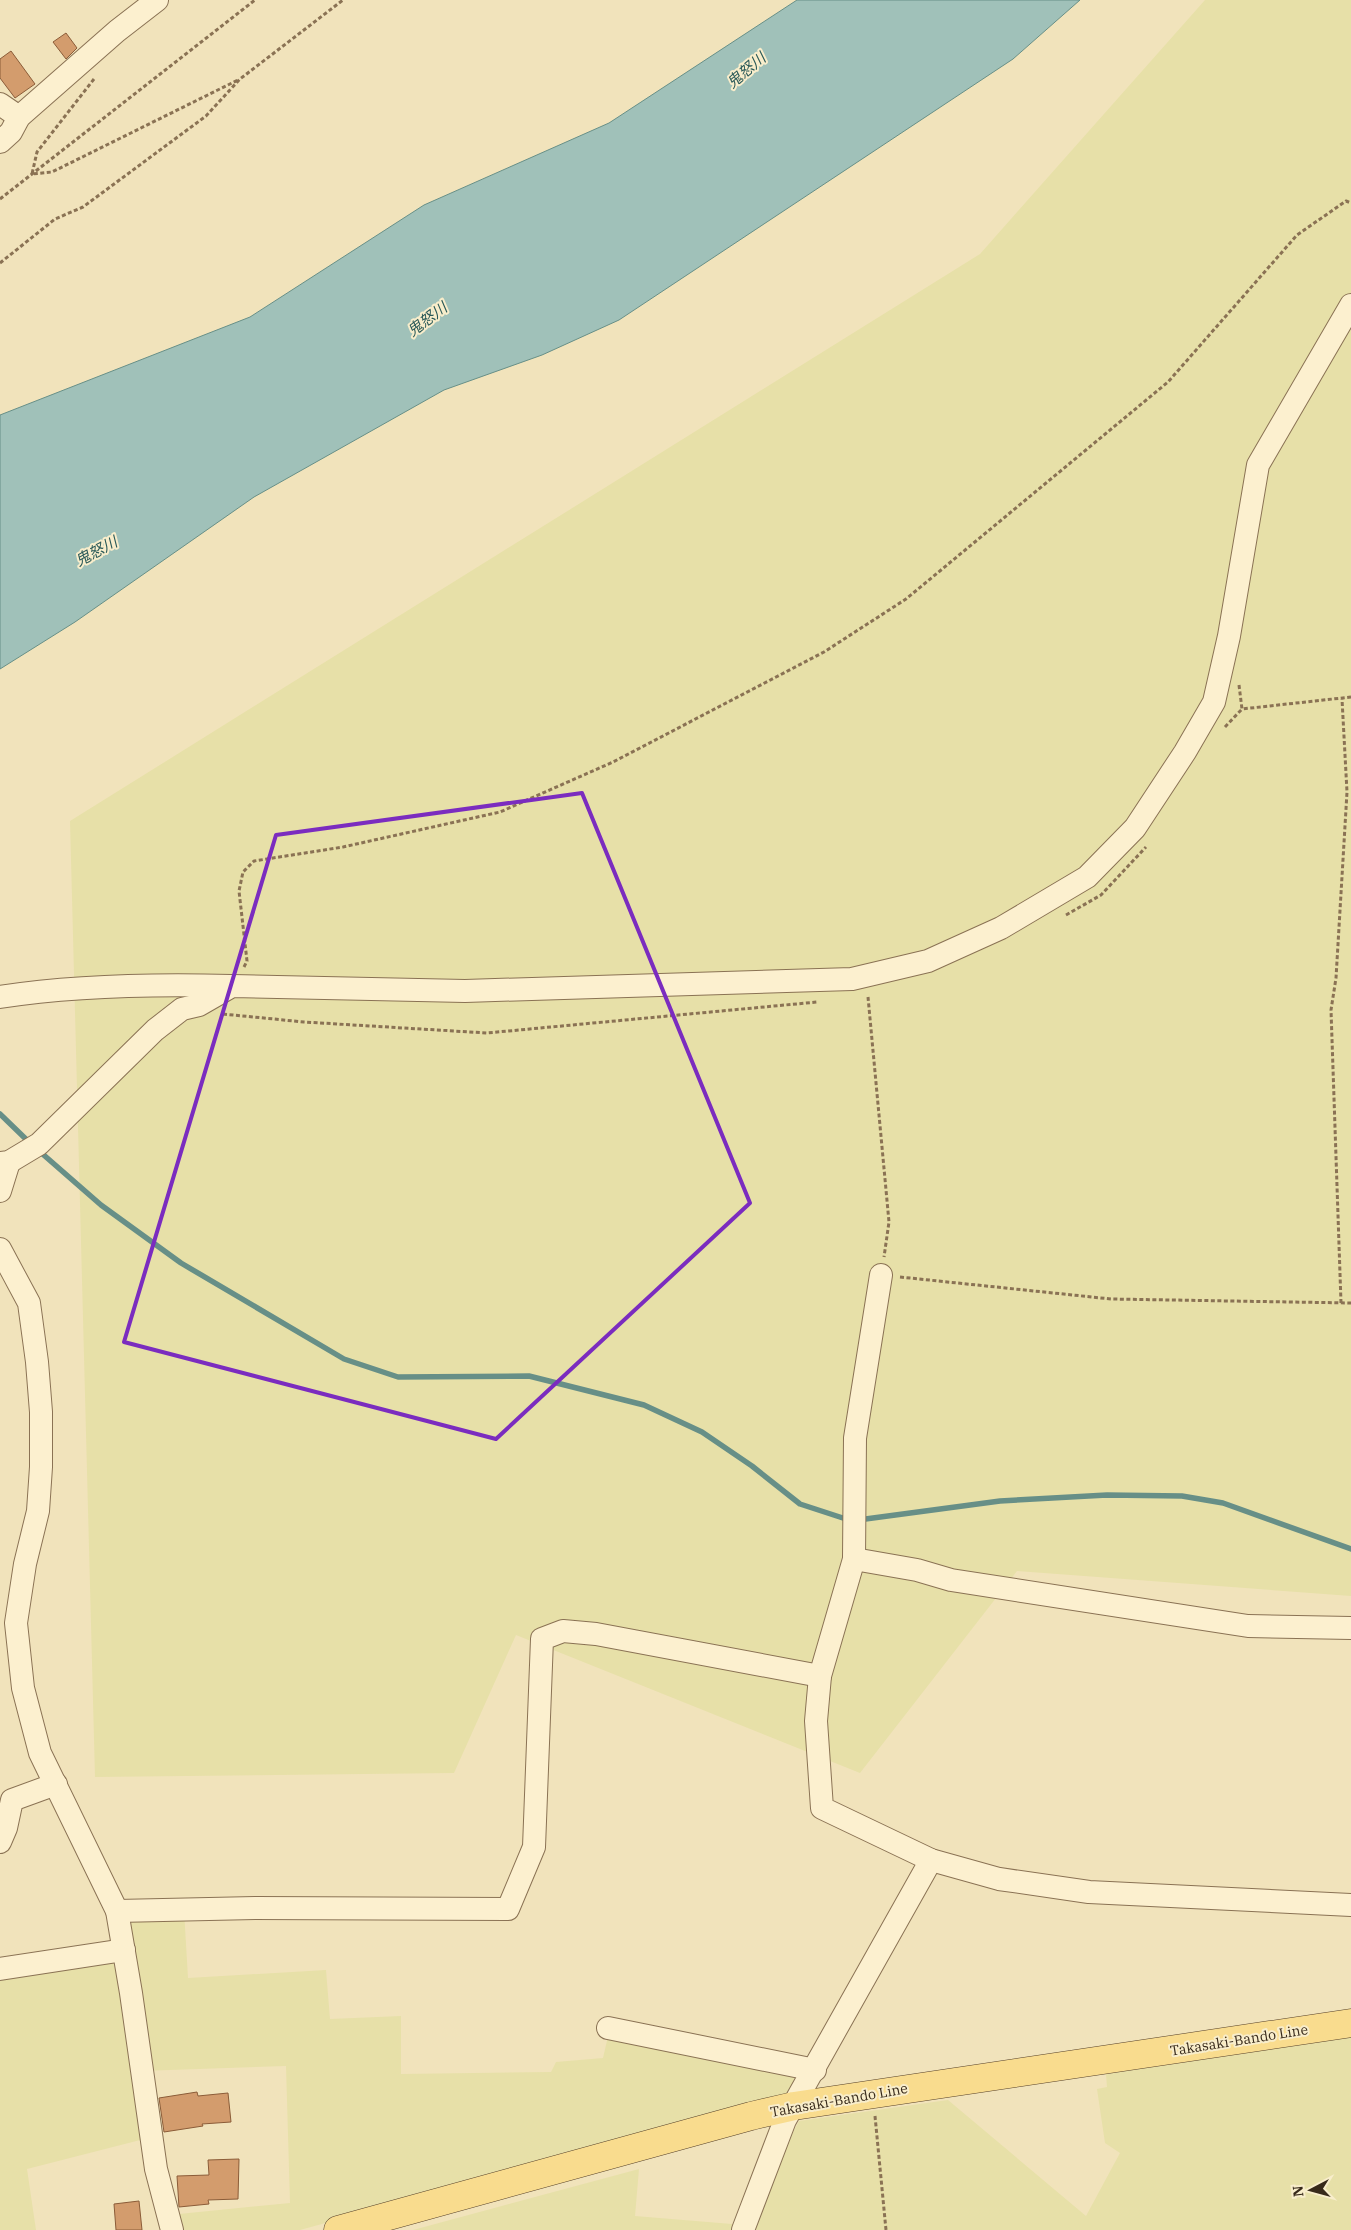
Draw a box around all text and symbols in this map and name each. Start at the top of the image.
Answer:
water label: 鬼怒川 [723,47,771,92]
water label: 鬼怒川 [403,297,452,340]
water label: 鬼怒川 [72,531,122,570]
street label: Takasaki-Bando Line [1169,2020,1309,2060]
street label: Takasaki-Bando Line [769,2079,909,2121]
north arrow [1286,2165,1336,2215]
text: N [1289,2185,1308,2198]

